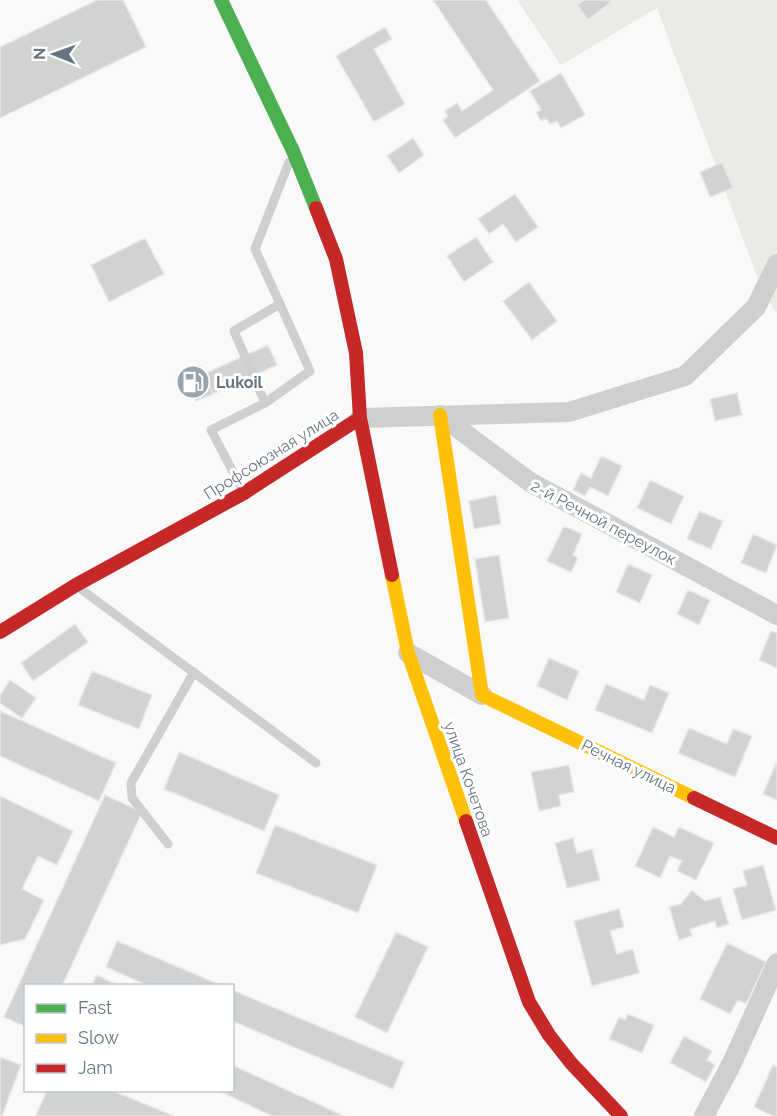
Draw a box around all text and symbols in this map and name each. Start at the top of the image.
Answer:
north arrow [24,24,84,84]
text: N [30,47,49,60]
fuel station icon: Lukoil [175,364,211,400]
place label: Lukoil [216,373,264,392]
street label: Профсоюзная улица [200,405,342,504]
street label: 2-й Речной переулок [528,476,680,569]
street label: улица Кочетова [440,719,497,839]
street label: Речная улица [578,735,679,798]
legend [24,984,234,1092]
text: Fast [78,997,112,1018]
text: Slow [78,1027,119,1048]
text: Jam [78,1057,113,1078]

